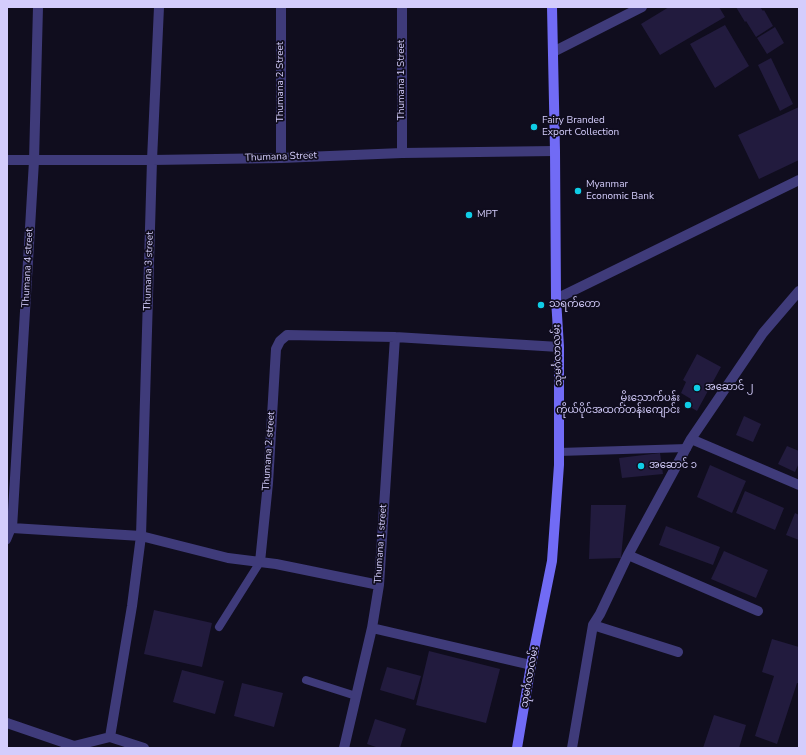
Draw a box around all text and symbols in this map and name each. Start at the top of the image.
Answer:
street label: Thumana 1 Street [396,40,408,120]
street label: Thumana 2 Street [275,42,287,122]
place label: Fairy Branded Export Collection [542,115,619,138]
marker: Fairy Branded Export Collection [529,122,539,132]
street label: Thumana Street [245,150,317,164]
place label: Myanmar Economic Bank [586,179,654,202]
marker: Myanmar Economic Bank [573,186,583,196]
place label: MPT [477,209,498,221]
marker: MPT [464,210,474,220]
street label: Thumana 4 street [20,228,36,308]
street label: Thumana 3 street [142,231,156,311]
place label: သရက်တော [549,299,600,311]
marker: သရက်တော [536,300,546,310]
street label: သုမင်္ဂလာလမ်း [551,324,565,386]
place label: အဆောင် ၂ [705,382,753,394]
marker: အဆောင် ၂ [692,383,702,393]
place label: မိုးသောက်ပန်း ကိုယ်ပိုင်အထက်တန်းကျောင်း [556,393,680,416]
marker: မိုးသောက်ပန်း ကိုယ်ပိုင်အထက်တန်းကျောင်း [683,400,693,410]
street label: Thumana 2 street [260,411,278,491]
place label: အဆောင် ၁ [649,460,697,472]
marker: အဆောင် ၁ [636,461,646,471]
street label: Thumana 1 street [372,504,390,584]
street label: သုမင်္ဂလာလမ်း [519,645,541,709]

